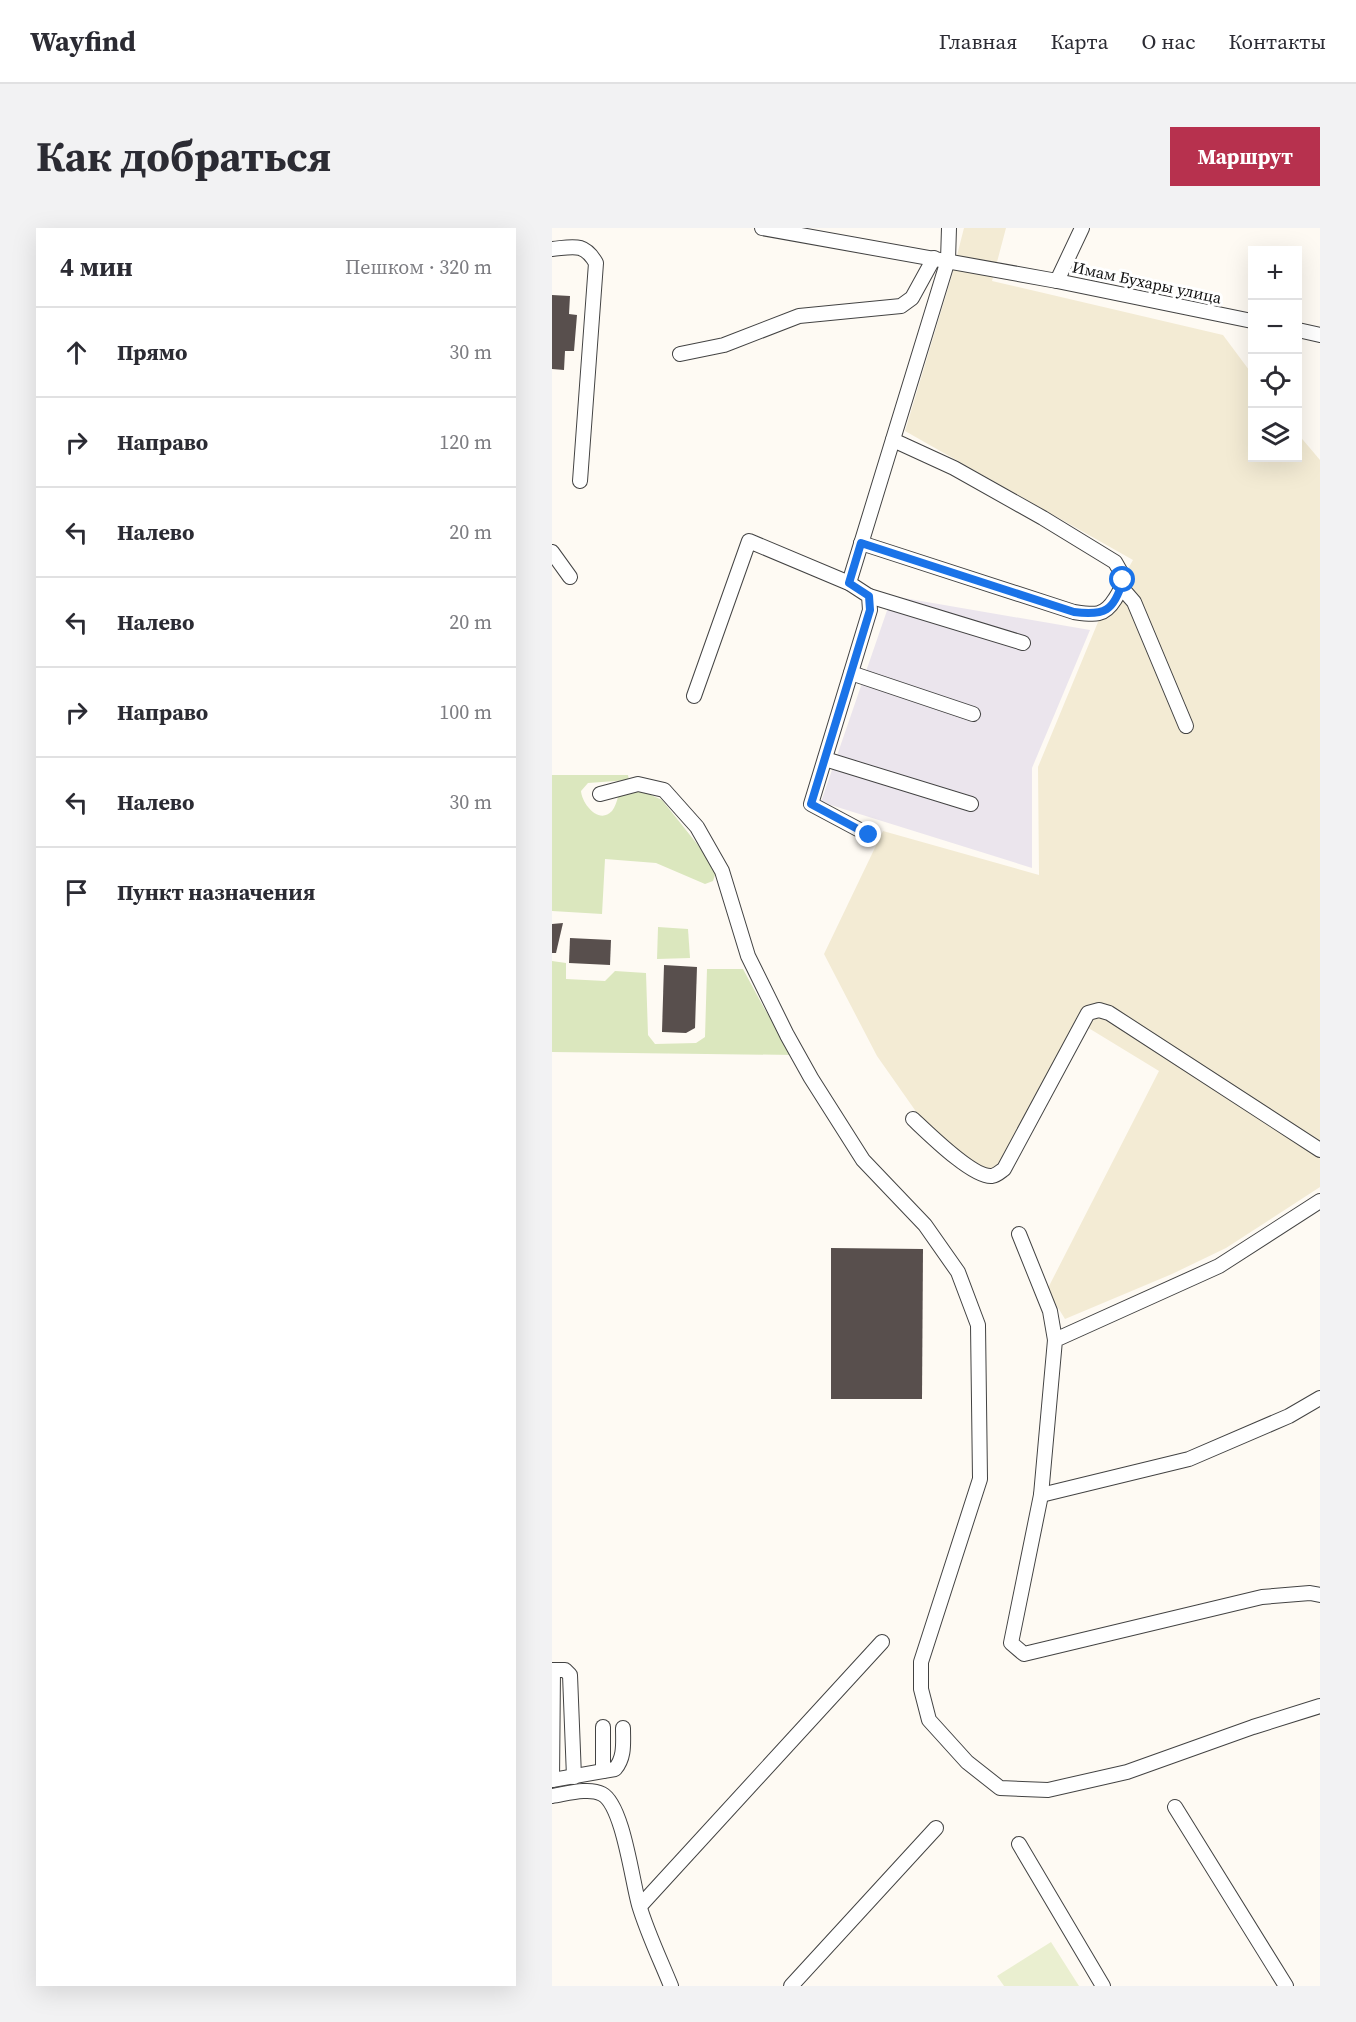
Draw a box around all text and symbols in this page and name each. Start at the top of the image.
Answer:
text: Wayfind [30,22,136,60]
text: Главная [939,27,1017,56]
text: Карта [1050,27,1108,56]
text: О нас [1141,27,1195,56]
text: Контакты [1228,27,1326,56]
text: Как добраться [36,127,331,185]
button: Маршрут [1170,127,1320,186]
map controls [1248,246,1302,462]
button: + [1248,246,1302,300]
text: 4 мин [60,249,133,285]
text: Пешком · 320 m [345,253,492,281]
street label: Имам Бухары улица [1070,255,1225,309]
button: − [1248,300,1302,354]
icon: ahead [60,336,93,369]
text: Прямо [117,337,187,367]
text: 30 m [449,338,492,366]
button: locate [1248,354,1302,408]
button: layers [1248,408,1302,462]
icon: right [60,426,93,459]
text: Направо [117,427,208,457]
text: 120 m [439,428,492,456]
icon: left [60,516,93,549]
text: Налево [117,517,194,547]
text: 20 m [449,518,492,546]
route start [1109,566,1135,592]
icon: left [60,606,93,639]
text: Налево [117,607,194,637]
text: 20 m [449,608,492,636]
icon: right [60,696,93,729]
text: Направо [117,697,208,727]
text: 100 m [439,698,492,726]
icon: left [60,786,93,819]
text: Налево [117,787,194,817]
text: 30 m [449,788,492,816]
route end [855,821,881,847]
icon: arrive [60,876,93,909]
text: Пункт назначения [117,877,315,907]

